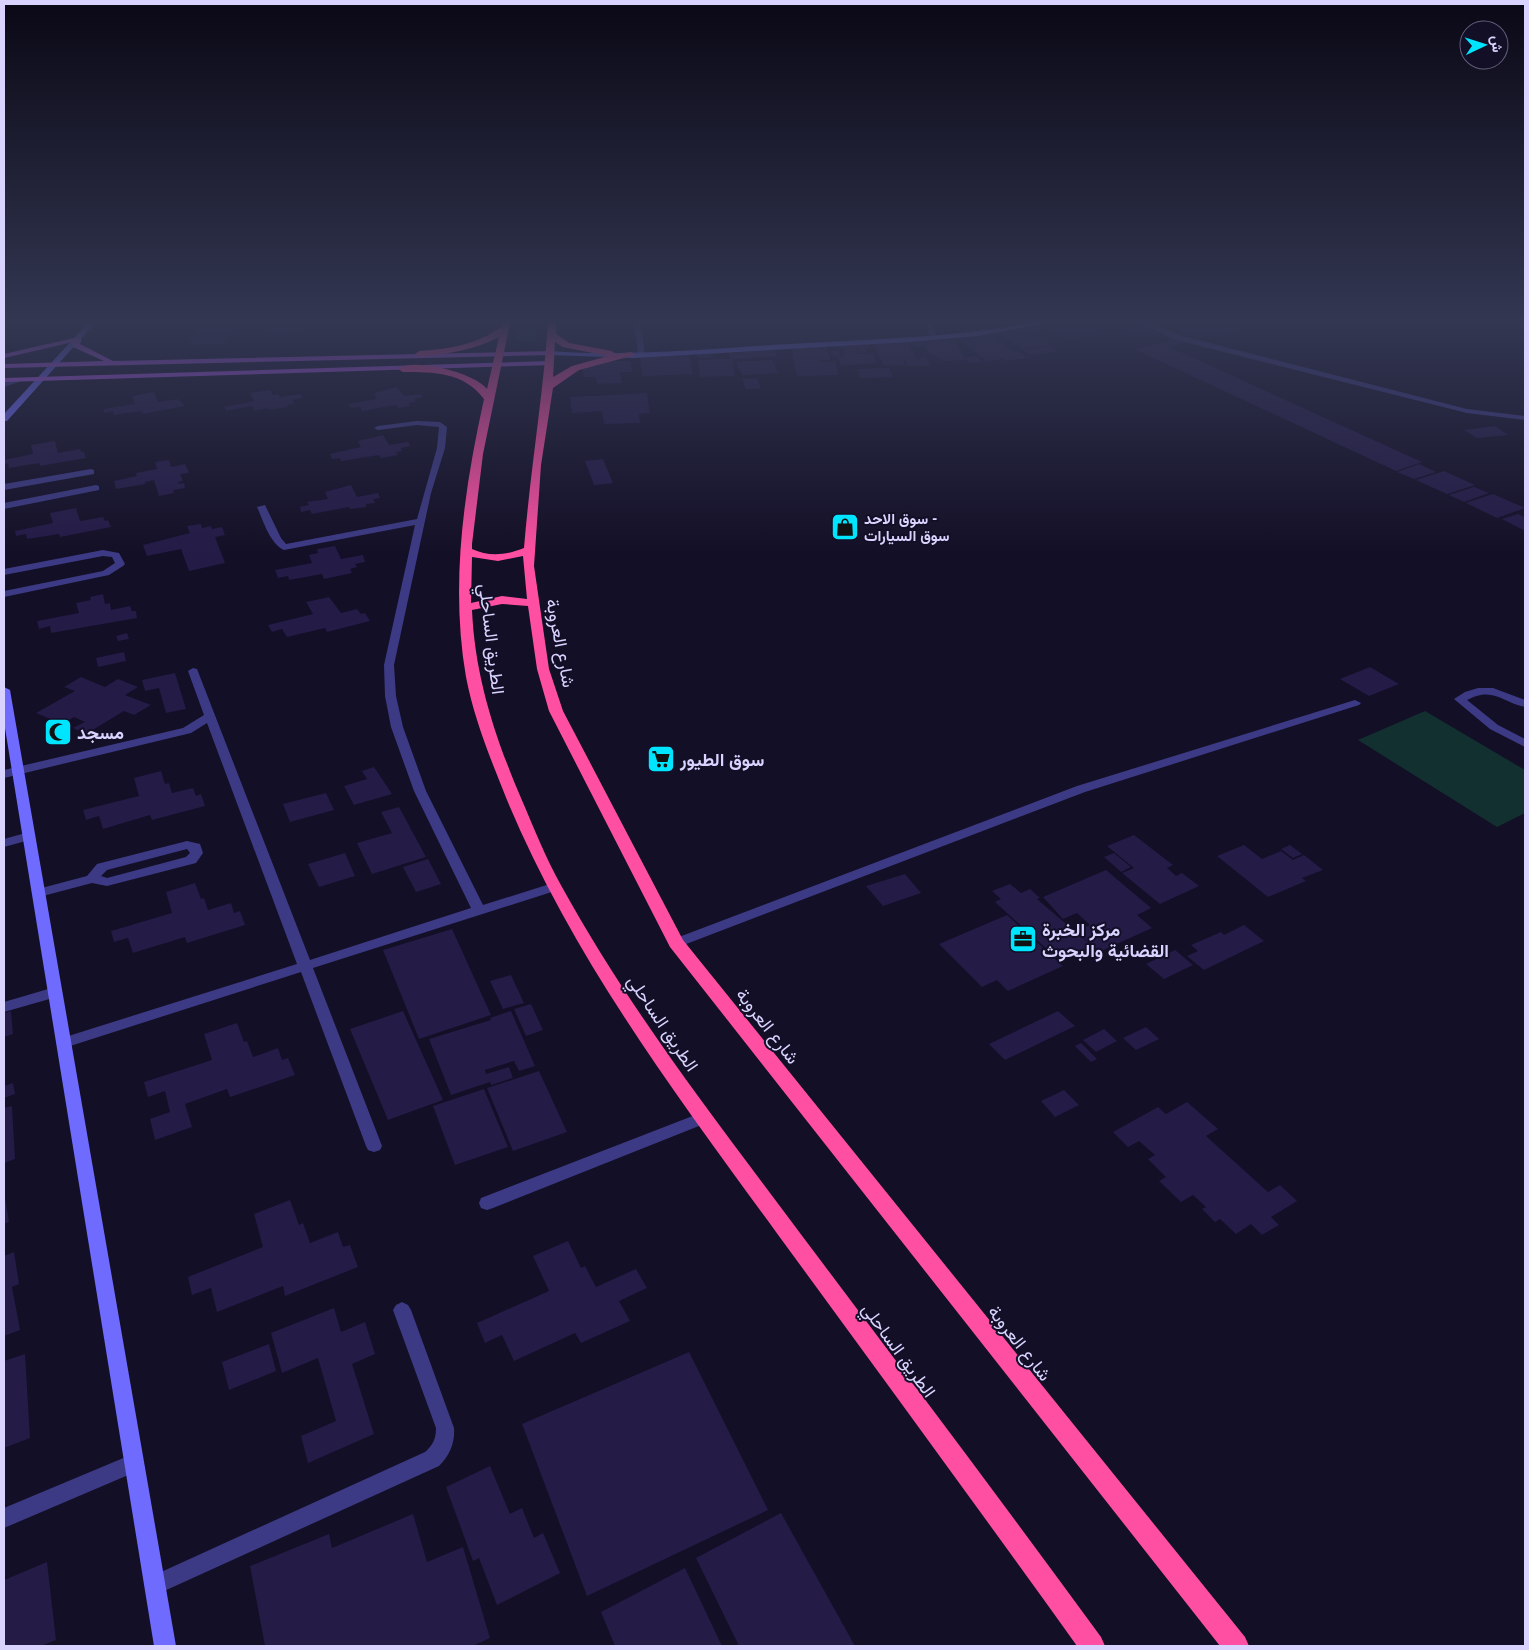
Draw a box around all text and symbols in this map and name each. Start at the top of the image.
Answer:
north arrow [1459,20,1509,70]
text: ش [1487,35,1507,53]
place label: سوق الاحد - سوق السيارات [864,509,950,545]
shop icon: سوق الاحد - سوق السيارات [830,512,860,542]
street label: الطريق الساحلي [470,582,510,696]
street label: شارع العروبة [540,597,581,690]
mosque icon: مسجد [43,717,73,747]
place label: مسجد [77,721,124,744]
supermarket icon: سوق الطيور [646,744,676,774]
place label: سوق الطيور [679,748,764,771]
place label: مركز الخبرة القضائية والبحوث [1042,918,1169,962]
office icon: مركز الخبرة القضائية والبحوث [1008,924,1038,954]
street label: الطريق الساحلي [619,970,704,1078]
street label: شارع العروبة [730,983,805,1069]
street label: الطريق الساحلي [854,1298,941,1404]
street label: شارع العروبة [982,1300,1057,1386]

